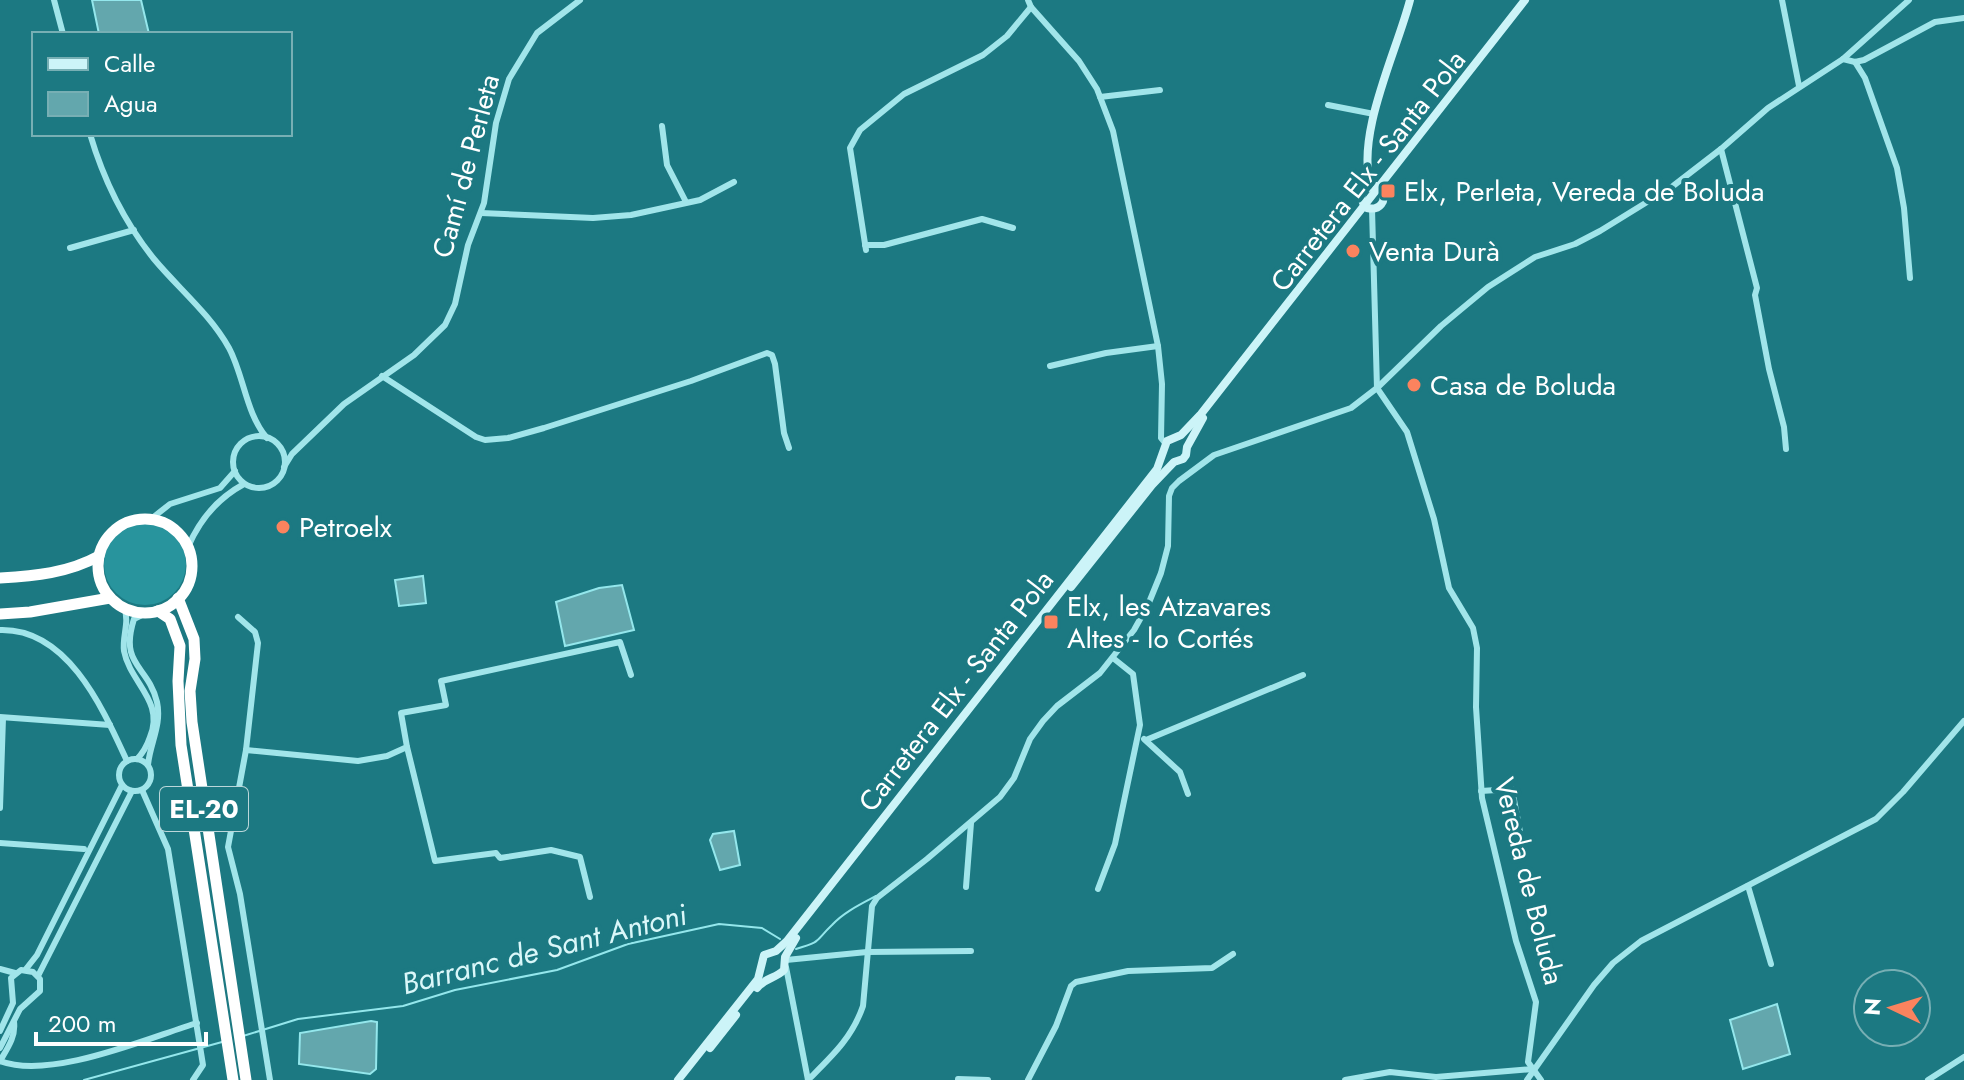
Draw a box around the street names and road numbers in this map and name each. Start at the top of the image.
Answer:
street label: Carretera Elx - Santa Pola [1261,42,1475,300]
street label: Camí de Perleta [422,70,510,262]
street label: Carretera Elx - Santa Pola [849,562,1063,820]
street label: Vereda de Boluda [1483,773,1575,989]
road number: EL-20 [160,787,248,831]

